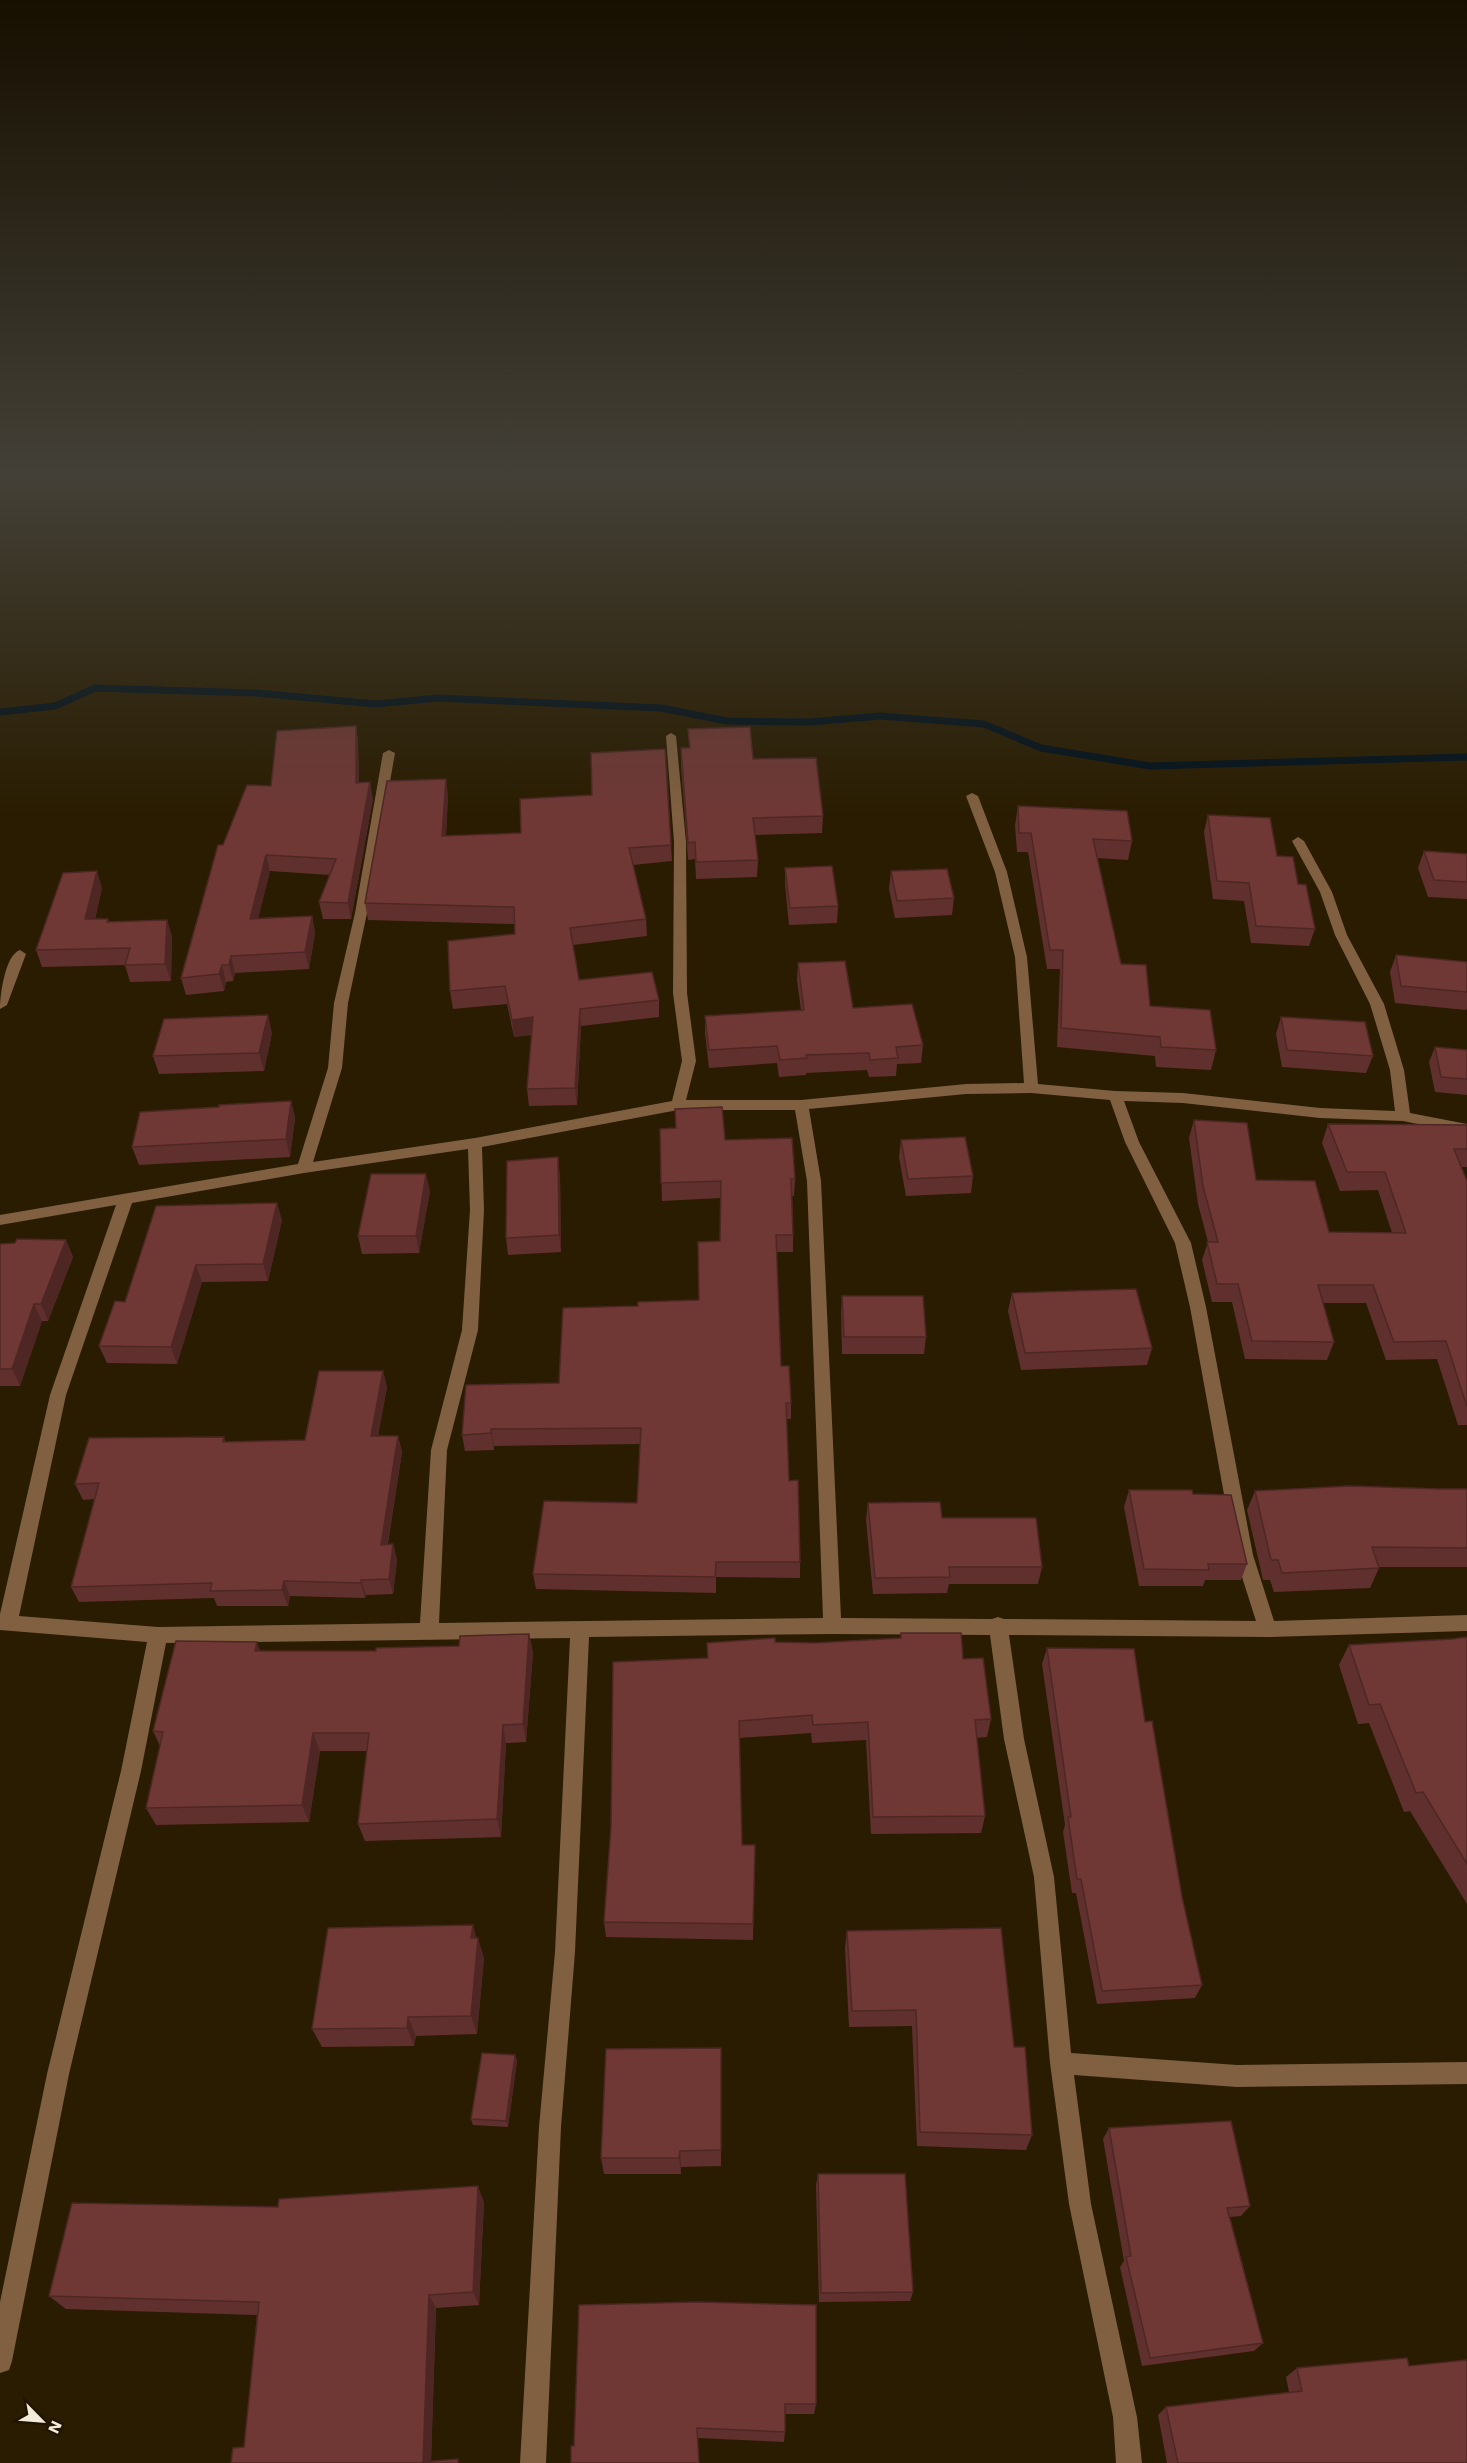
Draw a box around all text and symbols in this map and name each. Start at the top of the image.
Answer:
north arrow [12,2391,72,2451]
text: N [44,2418,66,2437]

